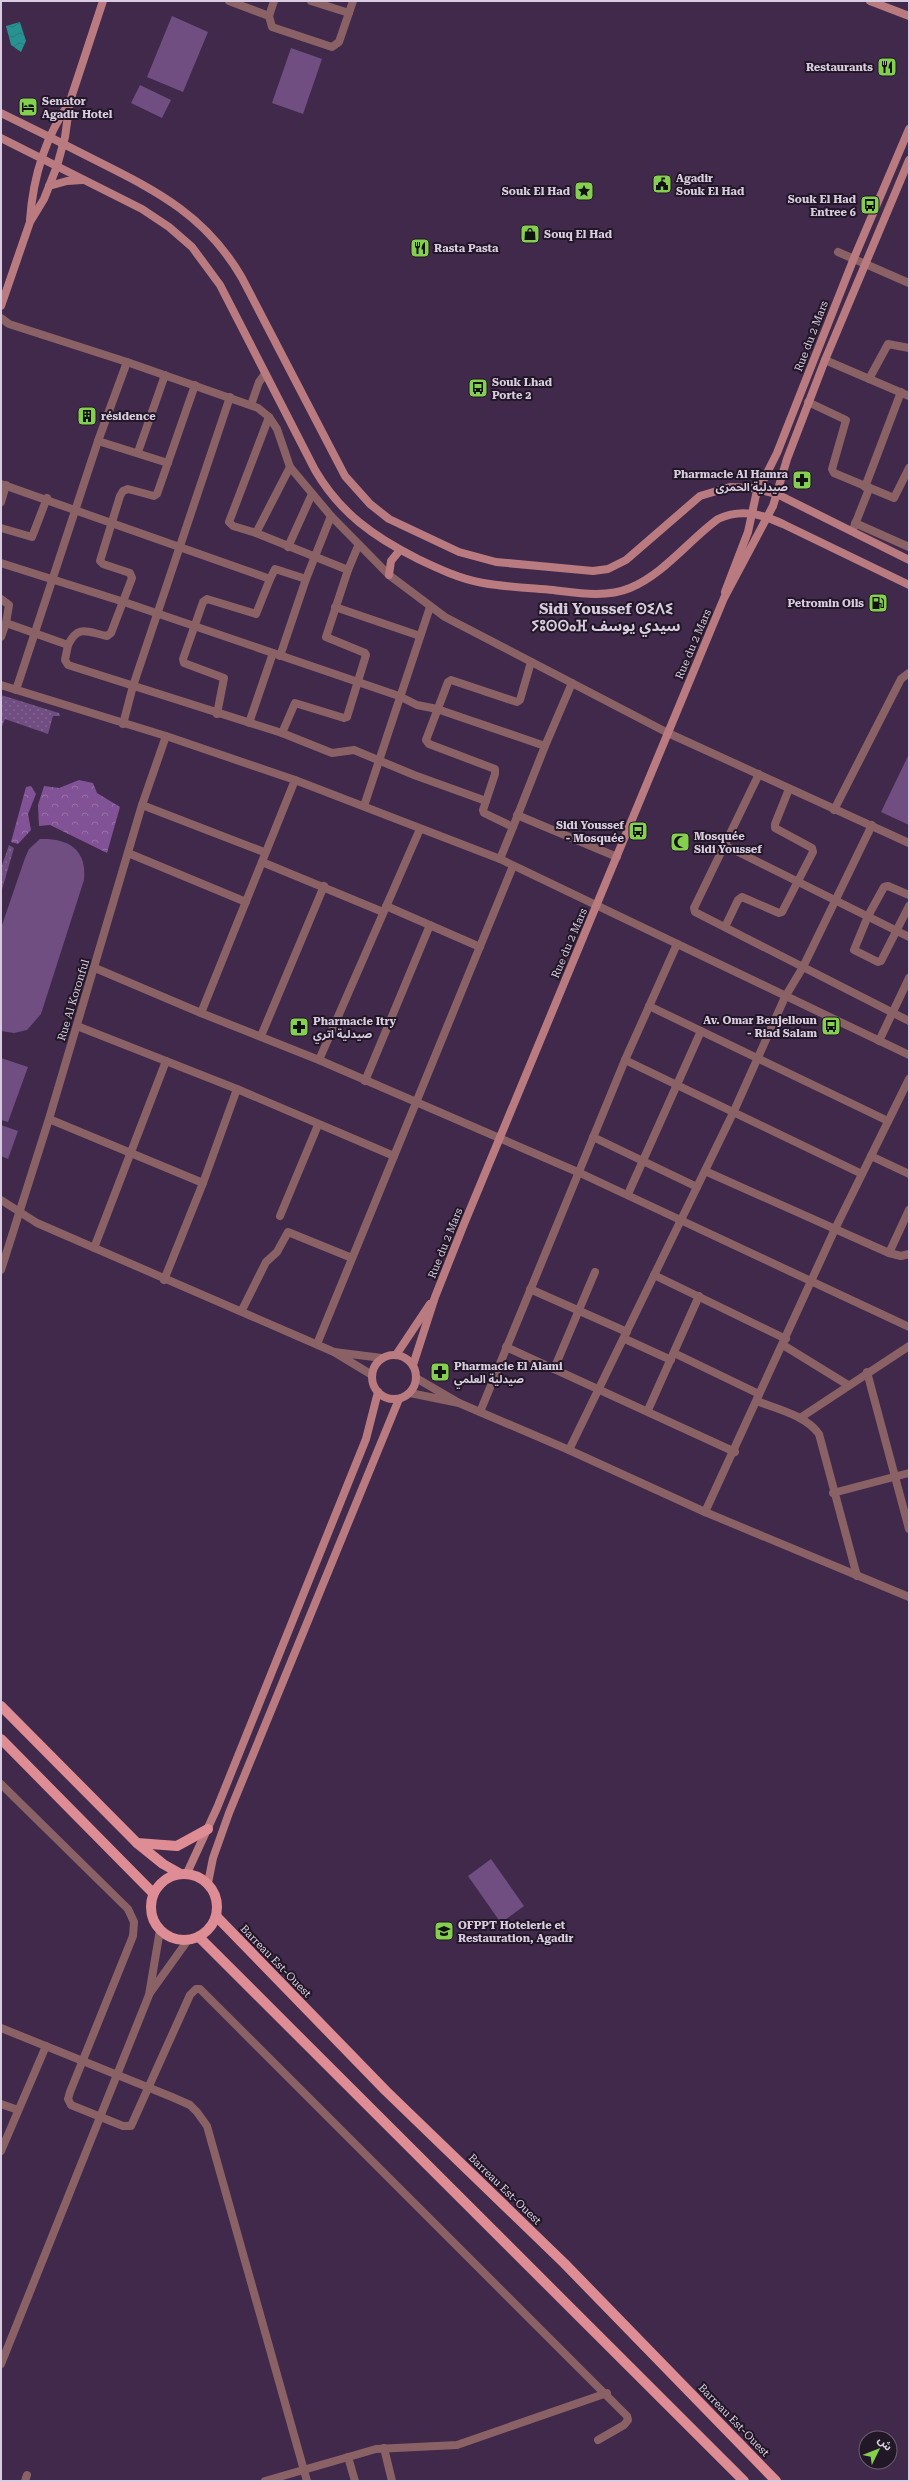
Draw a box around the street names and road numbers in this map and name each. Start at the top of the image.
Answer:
street label: Rue du 2 Mars [792,299,831,373]
street label: Rue du 2 Mars [673,607,714,681]
street label: Rue du 2 Mars [549,906,590,980]
street label: Rue Al Koronful [55,957,92,1042]
street label: Rue du 2 Mars [425,1206,466,1280]
street label: Barreau Est-Ouest [238,1922,314,2000]
street label: Barreau Est-Ouest [466,2151,544,2227]
street label: Barreau Est-Ouest [696,2381,772,2459]

